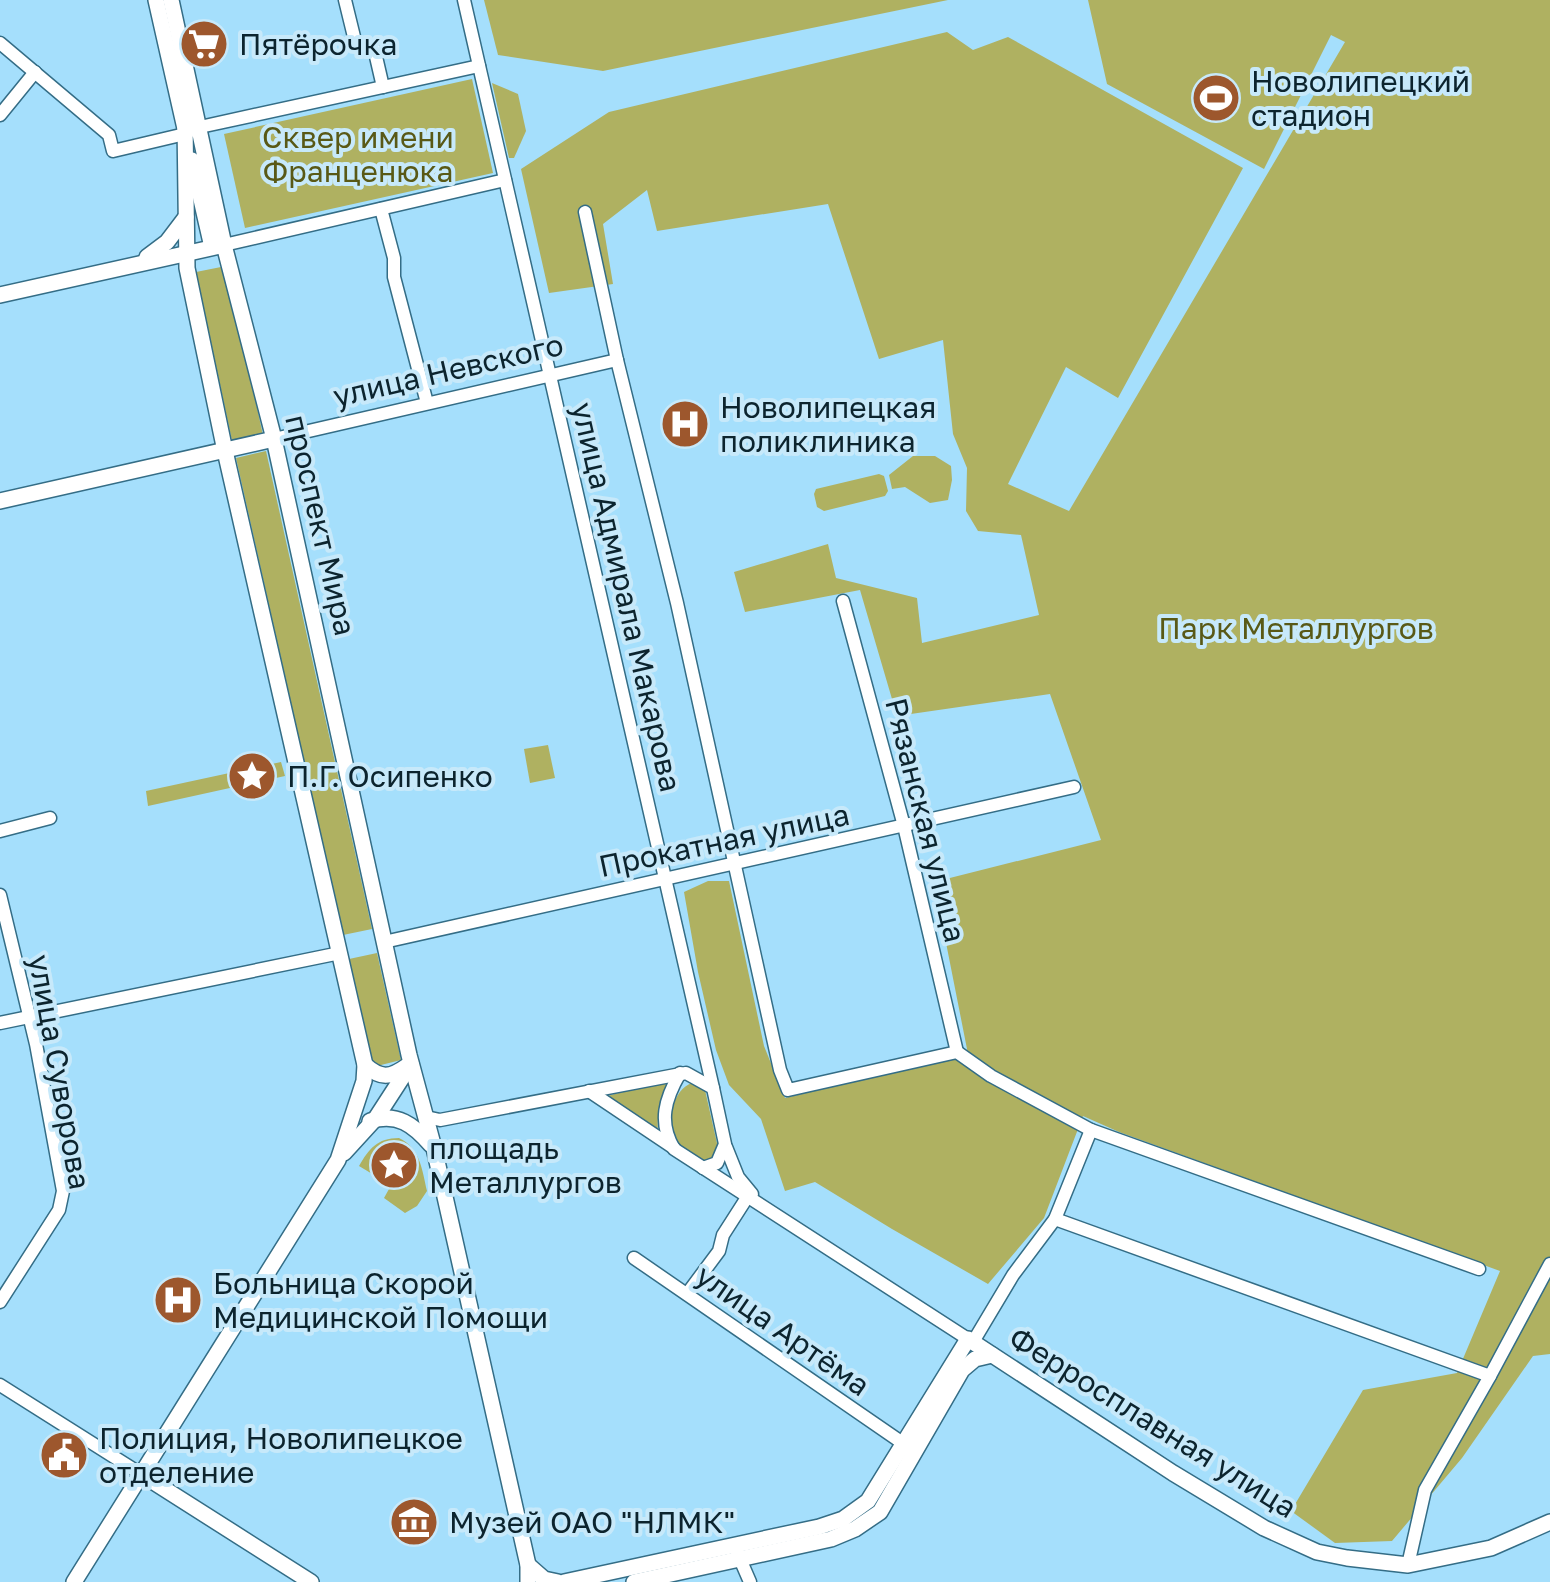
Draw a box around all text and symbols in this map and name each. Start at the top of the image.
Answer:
supermarket icon: Пятёрочка [178,18,230,70]
place label: Пятёрочка [239,26,397,62]
place label: Новолипецкий стадион [1251,63,1470,133]
sports icon: Новолипецкий стадион [1190,72,1242,124]
park label: Сквер имени Франценюка [262,119,454,189]
street label: улица Невского [329,326,567,414]
place label: Новолипецкая поликлиника [720,389,936,459]
hospital icon: Новолипецкая поликлиника [659,398,711,450]
street label: улица Адмирала Макарова [565,399,689,795]
street label: проспект Мира [278,411,364,639]
park label: Парк Металлургов [1158,610,1434,646]
street label: Рязанская улица [878,694,974,946]
place icon: П.Г. Осипенко [226,750,278,802]
place label: П.Г. Осипенко [287,758,493,794]
street label: Прокатная улица [596,796,852,884]
street label: улица Суворова [22,952,98,1192]
place label: площадь Металлургов [429,1130,622,1200]
place icon: площадь Металлургов [368,1139,420,1191]
street label: улица Артёма [689,1257,877,1403]
place label: Больница Скорой Медицинской Помощи [213,1265,548,1335]
hospital icon: Больница Скорой Медицинской Помощи [152,1274,204,1326]
street label: Ферросплавная улица [1003,1319,1303,1525]
place label: Полиция, Новолипецкое отделение [99,1420,463,1490]
public building icon: Полиция, Новолипецкое отделение [38,1429,90,1481]
museum icon: Музей ОАО "НЛМК" [388,1496,440,1548]
place label: Музей ОАО "НЛМК" [449,1504,735,1540]

